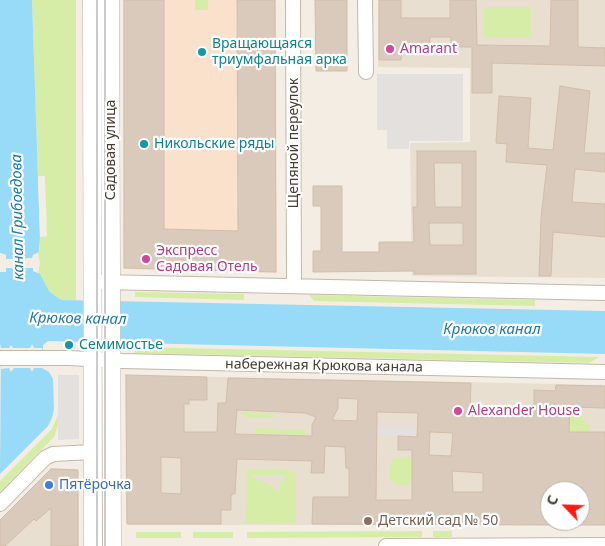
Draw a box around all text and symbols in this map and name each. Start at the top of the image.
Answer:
place label: Вращающаяся триумфальная арка [212,36,347,68]
place label: Amarant [400,41,457,57]
marker: Amarant [384,43,396,55]
marker: Вращающаяся триумфальная арка [196,46,208,58]
street label: Щепяной переулок [286,78,302,208]
street label: Садовая улица [103,100,119,200]
place label: Никольские ряды [154,136,274,152]
marker: Никольские ряды [138,138,150,150]
water label: канал Грибоедова [8,154,28,280]
place label: Экспресс Садовая Отель [156,243,258,276]
marker: Экспресс Садовая Отель [140,253,152,265]
water label: Крюков канал [29,309,127,329]
water label: Крюков канал [443,321,541,339]
place label: Семимостье [79,337,163,353]
marker: Семимостье [63,339,75,351]
street label: набережная Крюкова канала [225,356,423,376]
place label: Alexander House [468,403,580,419]
marker: Alexander House [452,405,464,417]
place label: Пятёрочка [59,477,131,493]
marker: Пятёрочка [43,479,55,491]
north arrow [540,481,590,531]
text: С [541,492,562,508]
place label: Детский сад № 50 [378,513,498,529]
marker: Детский сад № 50 [362,515,374,527]

